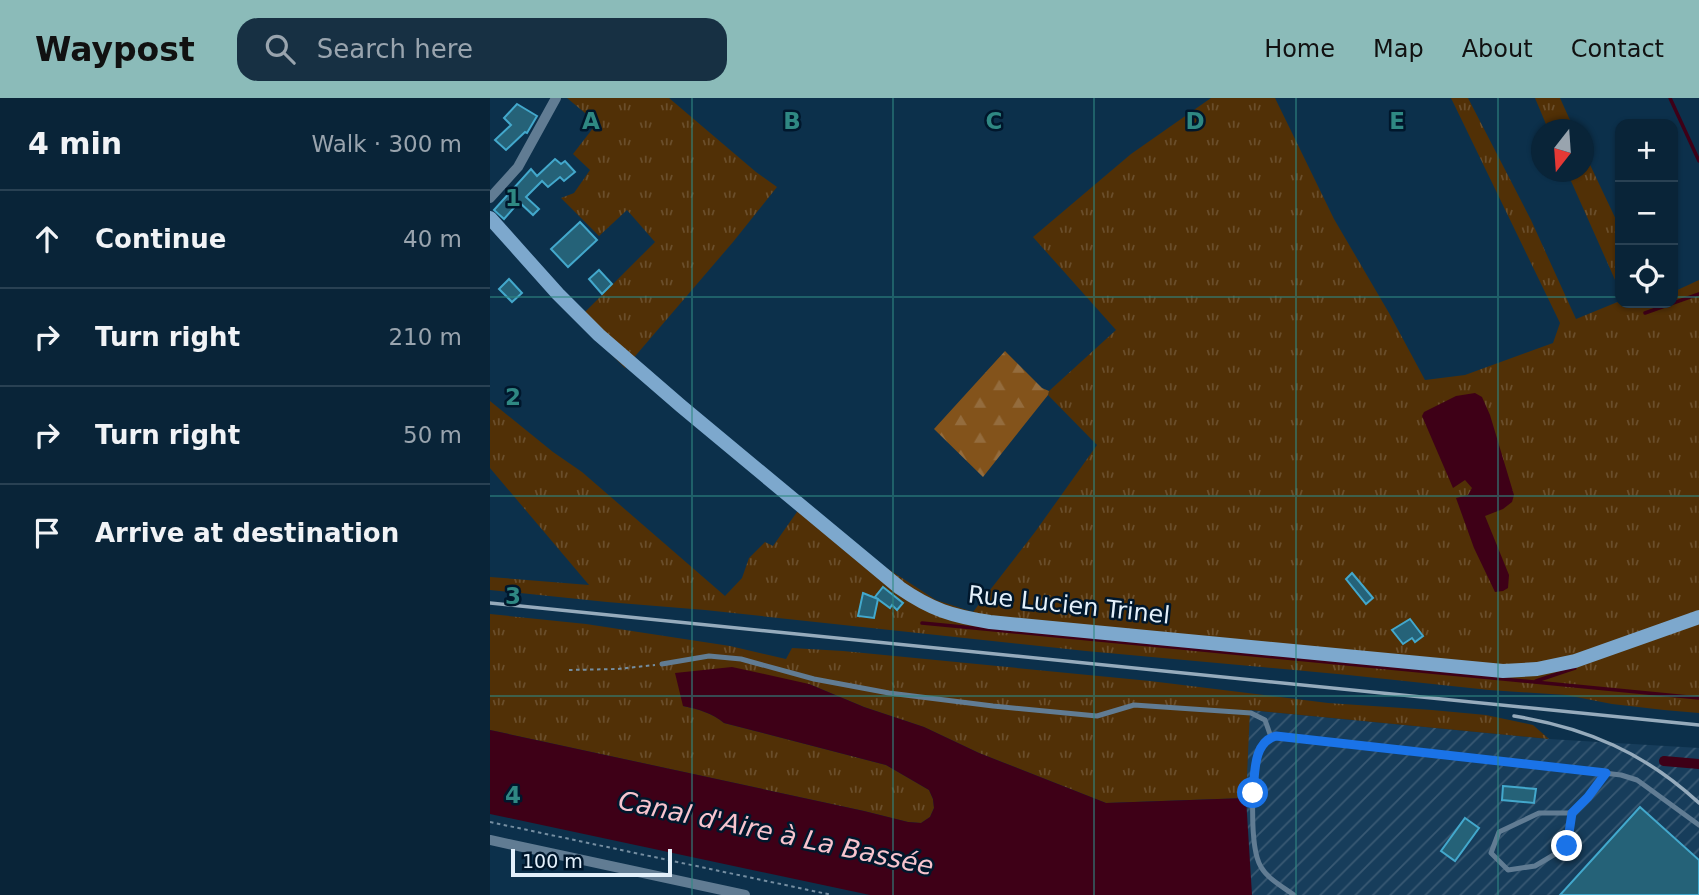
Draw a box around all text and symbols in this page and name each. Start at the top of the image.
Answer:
search box [237,18,727,81]
text: Waypost [35,30,195,69]
icon: search [261,30,299,68]
text: Search here [317,34,473,64]
text: Home [1264,35,1335,63]
text: Map [1373,35,1424,63]
text: About [1462,35,1533,63]
text: Contact [1571,35,1664,63]
text: A [582,108,600,134]
text: B [783,108,801,134]
text: C [986,108,1002,134]
text: D [1185,108,1205,134]
text: E [1389,108,1405,134]
north arrow [1531,119,1594,182]
map controls [1615,119,1678,308]
button: + [1615,119,1678,182]
text: 4 min [28,126,122,161]
text: Walk · 300 m [311,131,462,157]
button: − [1615,182,1678,245]
text: 1 [505,185,521,211]
icon: ahead [28,220,66,258]
text: Continue [95,224,226,254]
text: 40 m [403,226,462,252]
button: locate [1615,245,1678,308]
icon: right [28,318,66,356]
text: Turn right [95,322,240,352]
text: 210 m [388,324,462,350]
text: 2 [505,384,521,410]
icon: right [28,416,66,454]
text: Turn right [95,420,240,450]
text: 50 m [403,422,462,448]
icon: arrive [28,514,66,552]
text: Arrive at destination [95,518,399,548]
street label: Rue Lucien Trinel [967,580,1171,630]
text: 3 [505,583,521,609]
route start [1237,777,1268,808]
text: 4 [505,782,521,808]
water label: Canal d'Aire à La Bassée [616,785,936,881]
route end [1551,830,1582,861]
scale bar [511,846,672,878]
text: 100 m [522,850,583,872]

